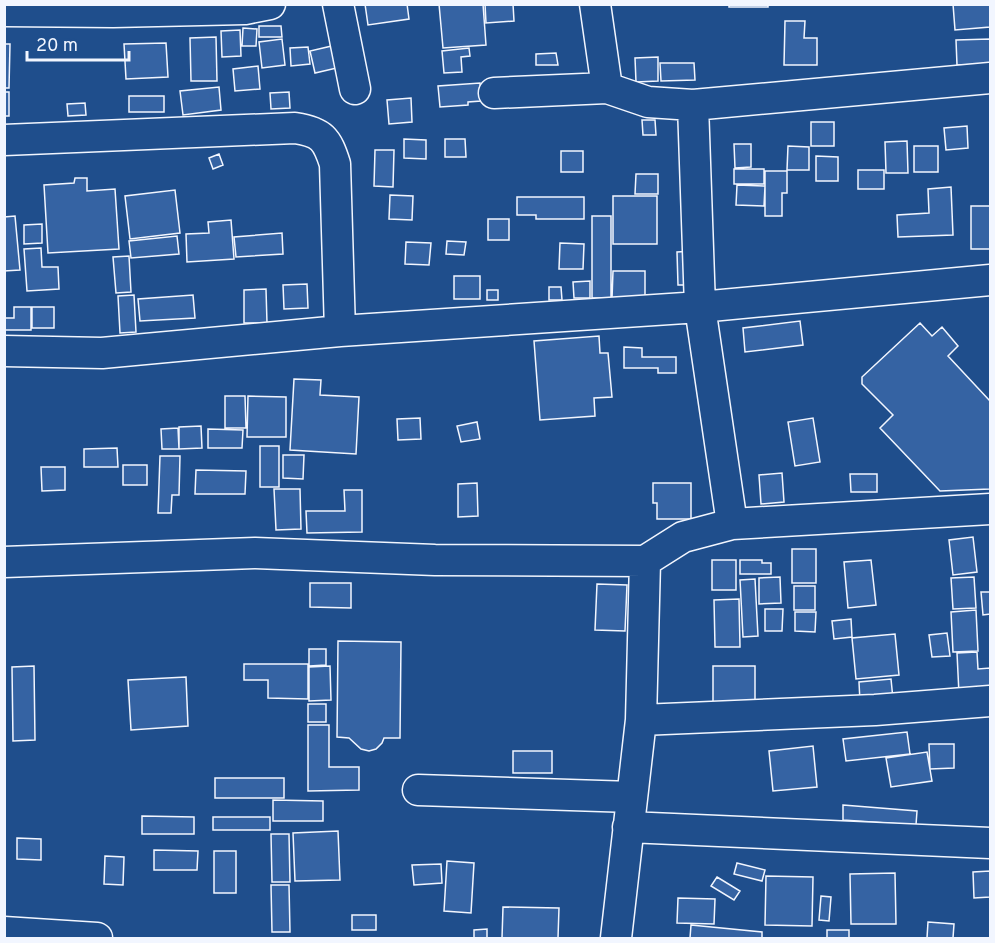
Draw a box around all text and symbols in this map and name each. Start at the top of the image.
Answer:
scale bar [27,24,129,62]
text: 20 m [36,35,78,58]

